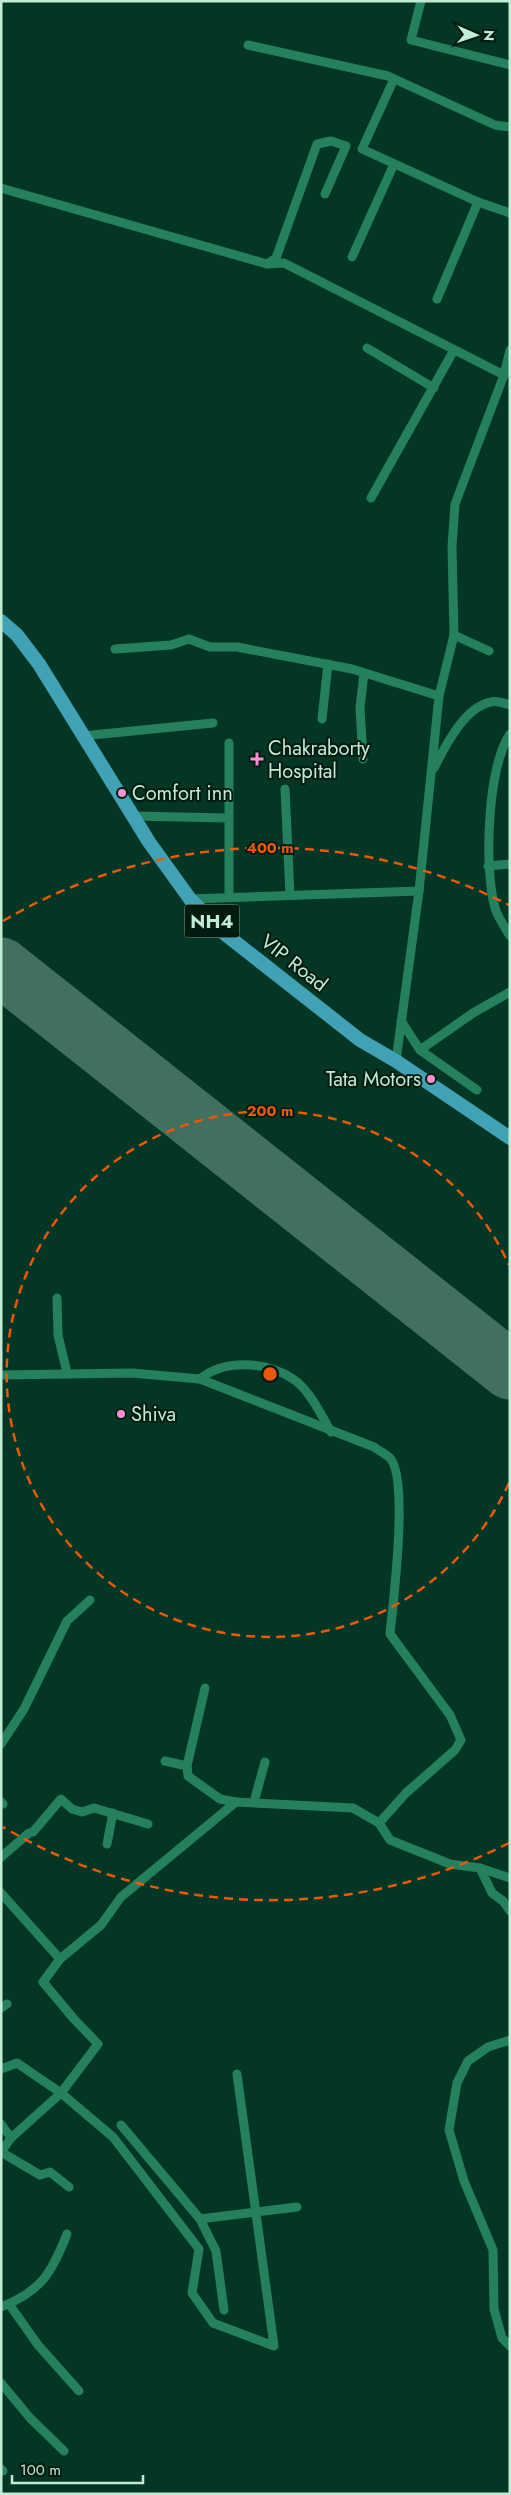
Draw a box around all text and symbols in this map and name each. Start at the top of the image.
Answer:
north arrow [451,10,501,60]
text: N [479,30,499,41]
place label: Chakraborty Hospital [268,734,370,786]
marker: Chakraborty Hospital [250,752,264,766]
place label: Comfort inn [132,779,233,808]
marker: Comfort inn [116,787,128,799]
text: 400 m [246,837,294,859]
road number: NH4 [184,904,240,938]
street label: VIP Road [254,928,334,998]
place label: Tata Motors [326,1065,421,1094]
marker: Tata Motors [425,1073,437,1085]
text: 200 m [247,1100,293,1122]
centre of rings [261,1365,279,1383]
place label: Shiva [131,1400,176,1429]
marker: Shiva [115,1408,127,1420]
scale bar [12,2452,144,2484]
text: 100 m [20,2459,61,2481]

